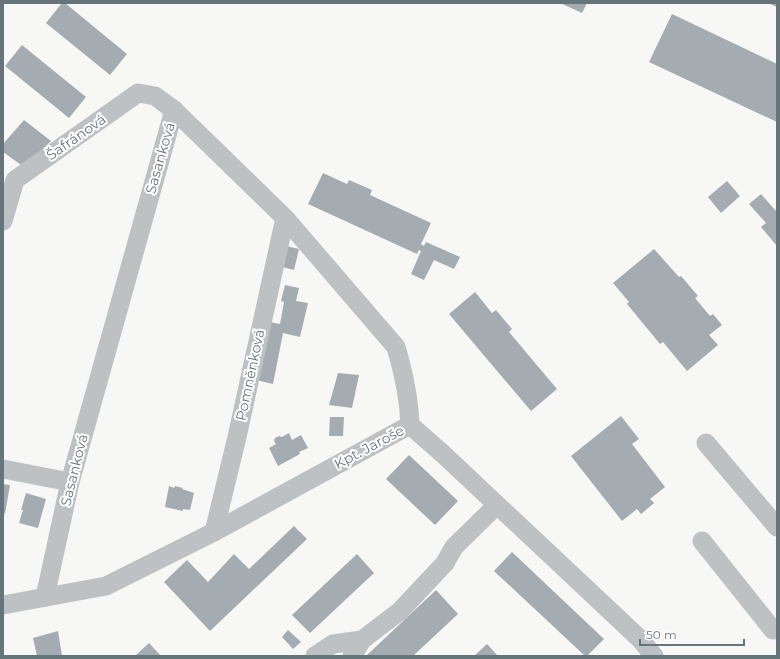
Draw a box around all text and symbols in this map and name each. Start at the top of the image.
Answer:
street label: Šafránová [43,110,109,164]
street label: Sasanková [141,120,179,196]
street label: Pomněnková [232,328,268,422]
street label: Kpt. Jaroše [331,421,407,473]
street label: Sasanková [56,432,92,508]
scale bar [640,621,744,647]
text: 50 m [646,627,677,642]

